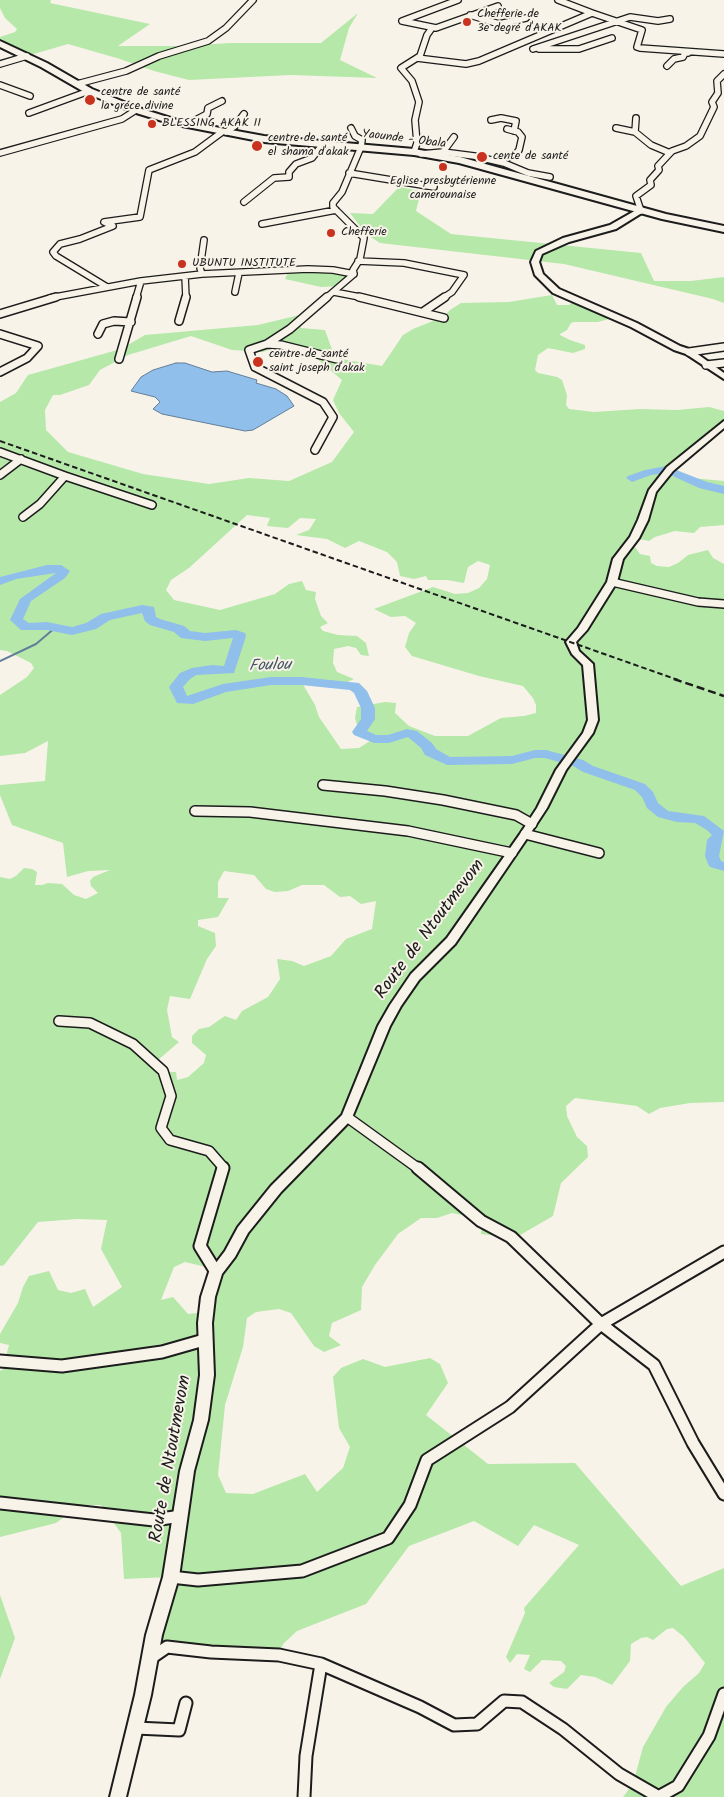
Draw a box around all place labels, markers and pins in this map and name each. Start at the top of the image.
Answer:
place label: Chefferie de 3e degré d'AKAK [477,8,562,36]
marker: Chefferie de 3e degré d'AKAK [461,16,473,28]
place label: centre de santé la gréce divine [101,86,180,114]
marker: centre de santé la gréce divine [83,93,97,107]
place label: BLESSING AKAK II [162,117,261,131]
marker: BLESSING AKAK II [146,118,158,130]
place label: centre de santé el shama d'akak [268,132,349,160]
marker: centre de santé el shama d'akak [250,139,264,153]
marker: cente de santé [475,150,489,164]
place label: cente de santé [493,150,568,164]
marker: Eglise presbytérienne camerounaise [437,161,449,173]
place label: Eglise presbytérienne camerounaise [390,175,496,203]
place label: Chefferie [341,226,387,240]
marker: Chefferie [325,227,337,239]
place label: UBUNTU INSTITUTE [192,257,296,271]
marker: UBUNTU INSTITUTE [176,258,188,270]
place label: centre de santé saint joseph d'akak [269,348,365,376]
marker: centre de santé saint joseph d'akak [251,355,265,369]

